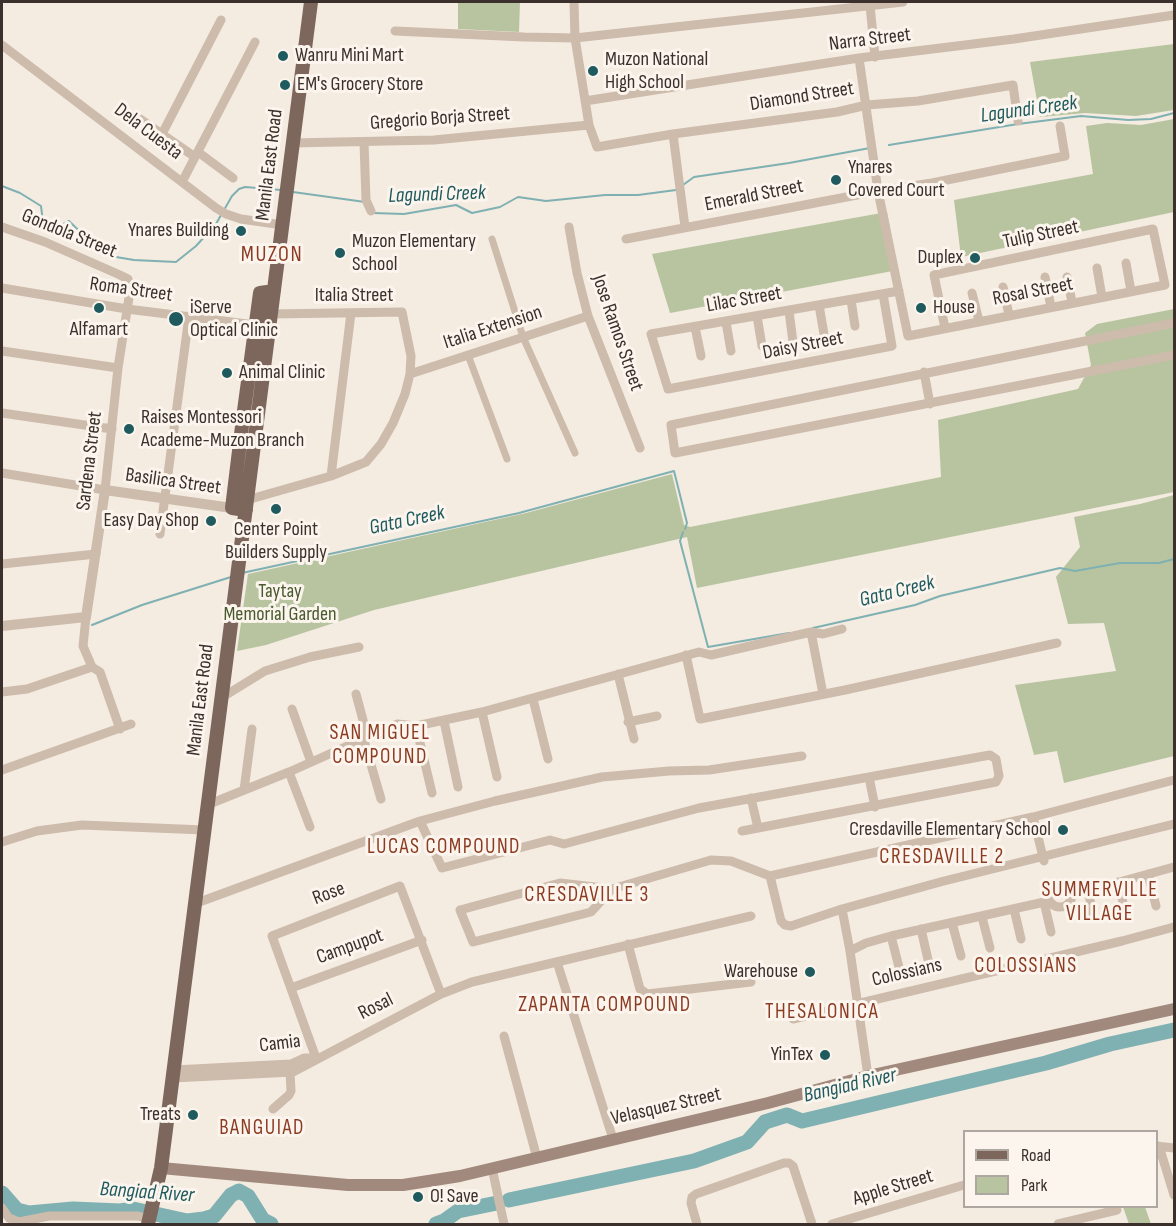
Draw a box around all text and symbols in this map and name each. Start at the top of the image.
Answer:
street label: Narra Street [828,23,912,57]
place label: Wanru Mini Mart [295,44,404,68]
place label: Muzon National High School [605,48,708,95]
marker: Wanru Mini Mart [276,49,290,63]
marker: Muzon National High School [586,64,600,78]
place label: EM's Grocery Store [297,73,423,97]
street label: Diamond Street [748,77,856,117]
marker: EM's Grocery Store [278,78,292,92]
water label: Lagundi Creek [979,91,1079,129]
street label: Dela Cuesta [109,99,187,165]
street label: Gregorio Borja Street [369,102,511,136]
street label: Manila East Road [251,108,289,222]
place label: Ynares Covered Court [848,156,945,203]
marker: Ynares Covered Court [829,173,843,187]
street label: Emerald Street [703,175,805,217]
water label: Lagundi Creek [388,181,486,209]
street label: Gondola Street [18,204,120,264]
street label: Tulip Street [1001,215,1081,255]
place label: Ynares Building [128,219,229,243]
marker: Ynares Building [234,224,248,238]
place label: Muzon Elementary School [352,230,476,277]
district label: MUZON [241,242,303,268]
marker: Muzon Elementary School [333,246,347,260]
place label: Duplex [917,246,963,270]
marker: Duplex [968,251,982,265]
street label: Roma Street [88,272,174,308]
street label: Jose Ramos Street [586,272,648,394]
street label: Rosal Street [991,272,1075,312]
street label: Lilac Street [705,282,783,318]
street label: Italia Street [315,284,393,308]
place label: iServe Optical Clinic [190,296,278,343]
place label: House [933,296,975,320]
marker: Alfamart [92,301,106,315]
street label: Italia Extension [441,301,545,355]
marker: House [914,301,928,315]
marker: iServe Optical Clinic [167,310,185,328]
place label: Alfamart [70,318,128,342]
street label: Daisy Street [761,326,845,366]
place label: Animal Clinic [239,361,325,385]
marker: Animal Clinic [220,366,234,380]
place label: Raises Montessori Academe-Muzon Branch [141,406,304,453]
street label: Sardena Street [72,410,108,512]
marker: Raises Montessori Academe-Muzon Branch [122,422,136,436]
street label: Basilica Street [124,463,222,501]
water label: Gata Creek [367,501,447,541]
marker: Center Point Builders Supply [269,502,283,516]
place label: Easy Day Shop [103,509,199,533]
marker: Easy Day Shop [204,514,218,528]
place label: Center Point Builders Supply [225,518,327,565]
water label: Gata Creek [857,571,937,613]
park label: Taytay Memorial Garden [223,580,337,627]
street label: Manila East Road [182,643,220,757]
district label: SAN MIGUEL COMPOUND [329,721,431,771]
place label: Cresdaville Elementary School [849,818,1051,842]
marker: Cresdaville Elementary School [1056,823,1070,837]
district label: LUCAS COMPOUND [367,835,521,861]
district label: CRESDAVILLE 2 [879,845,1005,871]
street label: Rose [310,877,348,911]
district label: SUMMERVILLE VILLAGE [1042,878,1158,928]
district label: CRESDAVILLE 3 [524,883,650,909]
street label: Campupot [313,924,387,970]
street label: Colossians [870,953,944,993]
district label: COLOSSIANS [974,954,1078,980]
place label: Warehouse [724,960,798,984]
marker: Warehouse [803,965,817,979]
street label: Rosal [355,988,397,1026]
district label: ZAPANTA COMPOUND [518,993,692,1019]
district label: THESALONICA [765,1000,879,1026]
street label: Camia [258,1030,302,1058]
place label: YinTex [771,1043,813,1067]
marker: YinTex [818,1048,832,1062]
water label: Bangiad River [801,1063,899,1109]
street label: Velasquez Street [609,1083,723,1131]
place label: Treats [140,1103,181,1127]
marker: Treats [186,1108,200,1122]
district label: BANGUIAD [219,1116,305,1142]
legend [963,1130,1158,1208]
text: Road [1021,1145,1051,1166]
street label: Apple Street [850,1164,936,1212]
text: Park [1021,1175,1047,1196]
water label: Bangiad River [99,1177,195,1209]
place label: O! Save [430,1185,479,1209]
marker: O! Save [411,1190,425,1204]

